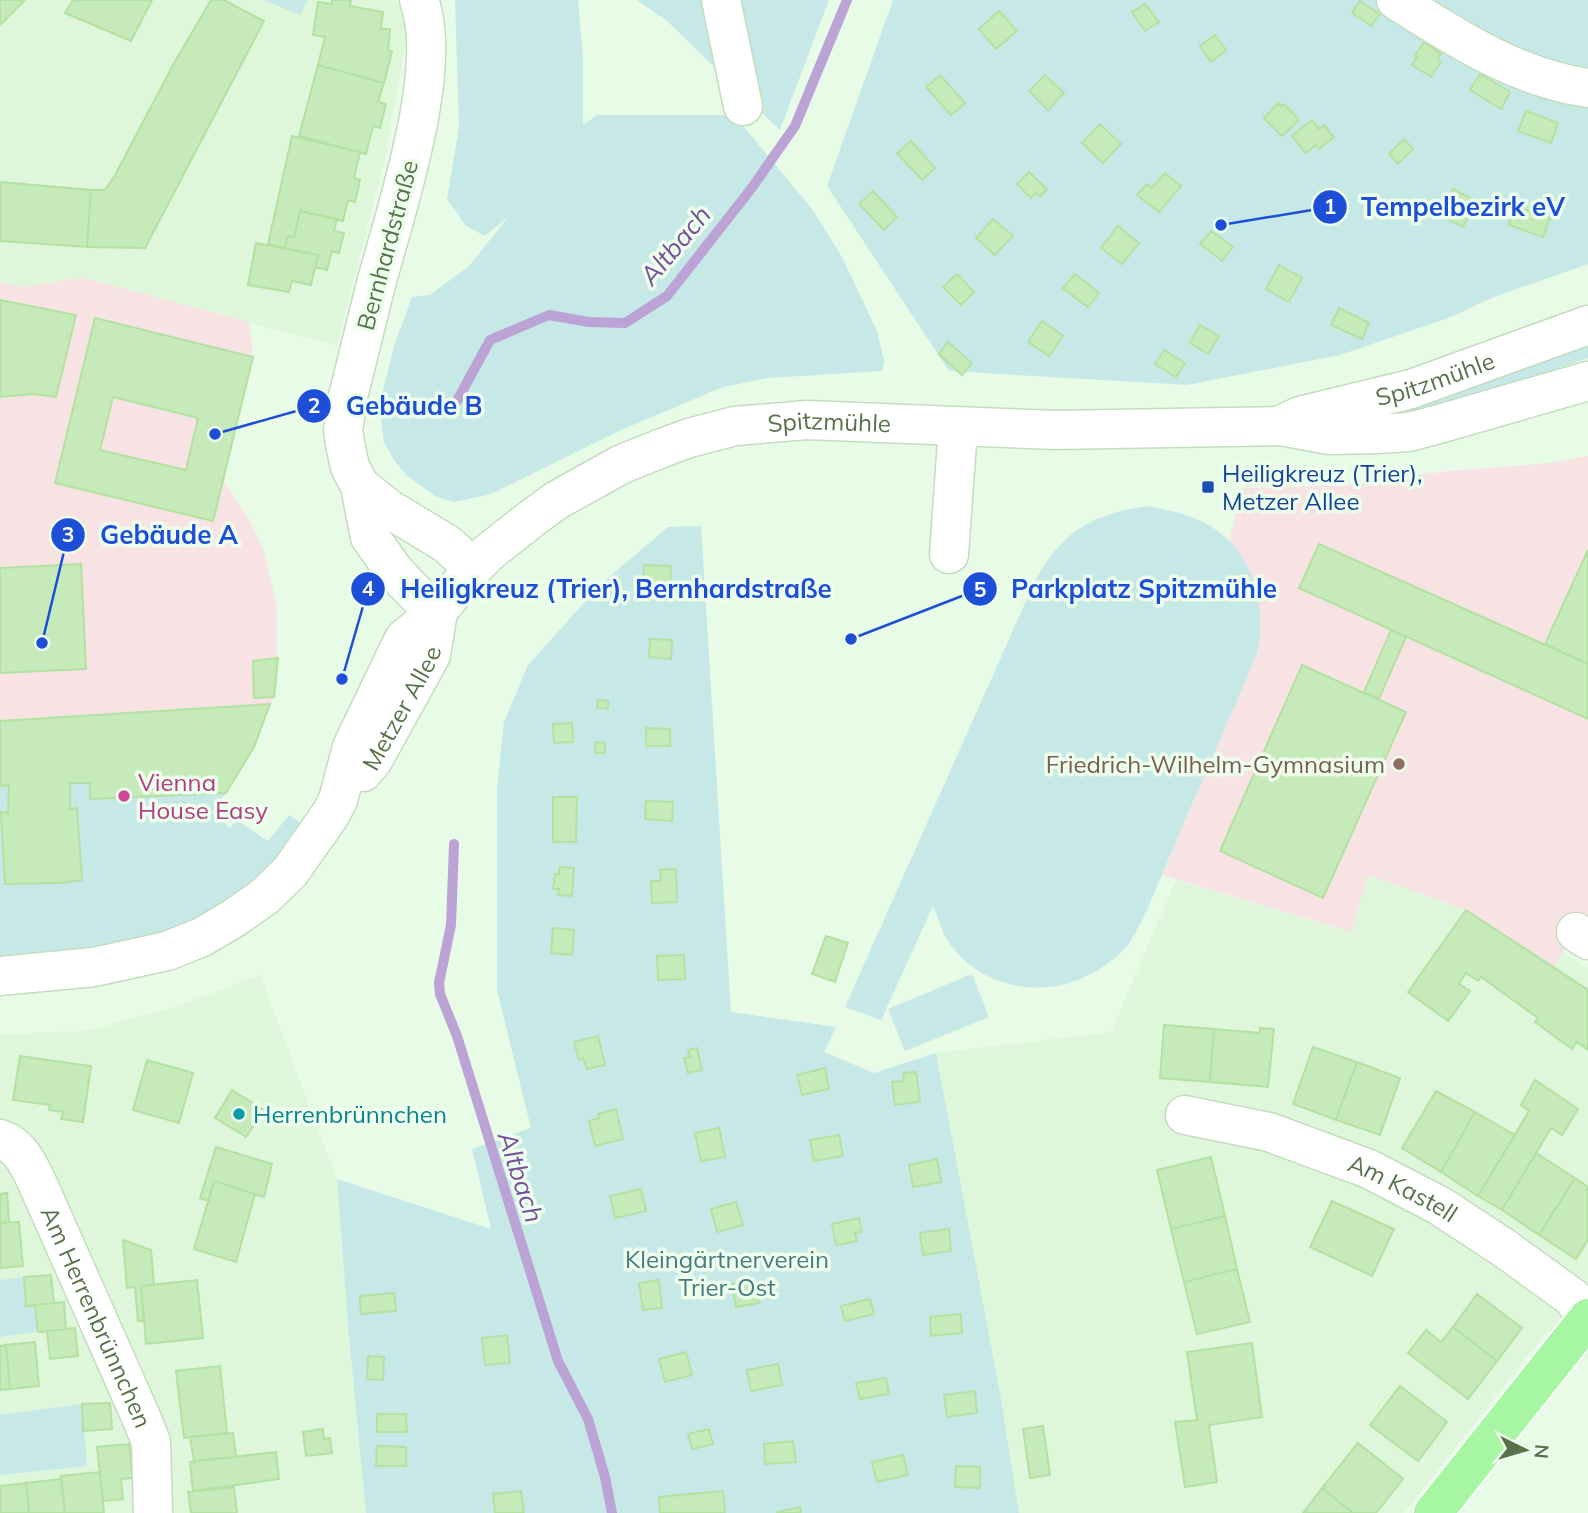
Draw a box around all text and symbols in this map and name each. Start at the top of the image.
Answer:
street label: Bernhardstraße [350,157,424,333]
callout: Tempelbezirk eV [1312,184,1579,231]
text: Tempelbezirk eV [1361,190,1565,223]
text: 1 [1324,193,1336,219]
water label: Altbach [632,198,718,292]
street label: Spitzmühle [1372,345,1499,412]
callout: Gebäude B [297,382,496,429]
text: Gebäude B [346,389,482,422]
text: 2 [308,392,320,418]
street label: Spitzmühle [766,405,892,438]
place label: Heiligkreuz (Trier), Metzer Allee [1222,458,1423,516]
marker: Heiligkreuz (Trier), Metzer Allee [1200,479,1216,495]
callout: Gebäude A [51,511,252,558]
text: Gebäude A [100,518,239,551]
text: 3 [62,521,74,547]
callout: Heiligkreuz (Trier), Bernhardstraße [351,565,846,612]
callout: Parkplatz Spitzmühle [962,566,1291,613]
text: Heiligkreuz (Trier), Bernhardstraße [400,572,832,605]
text: Parkplatz Spitzmühle [1011,572,1277,605]
text: 4 [362,575,375,601]
text: 5 [974,576,986,602]
street label: Metzer Allee [355,645,447,775]
place label: Friedrich-Wilhelm-Gymnasium [1046,749,1385,779]
marker: Friedrich-Wilhelm-Gymnasium [1391,756,1407,772]
place label: Vienna House Easy [138,767,268,825]
marker: Vienna House Easy [116,788,132,804]
place label: Herrenbrünnchen [253,1099,447,1129]
marker: Herrenbrünnchen [231,1106,247,1122]
water label: Altbach [491,1126,551,1227]
street label: Am Kastell [1344,1148,1463,1229]
street label: Am Herrenbrünnchen [35,1202,159,1432]
park label: Kleingärtnerverein Trier-Ost [625,1244,829,1302]
north arrow [1490,1415,1560,1485]
text: N [1529,1443,1555,1460]

